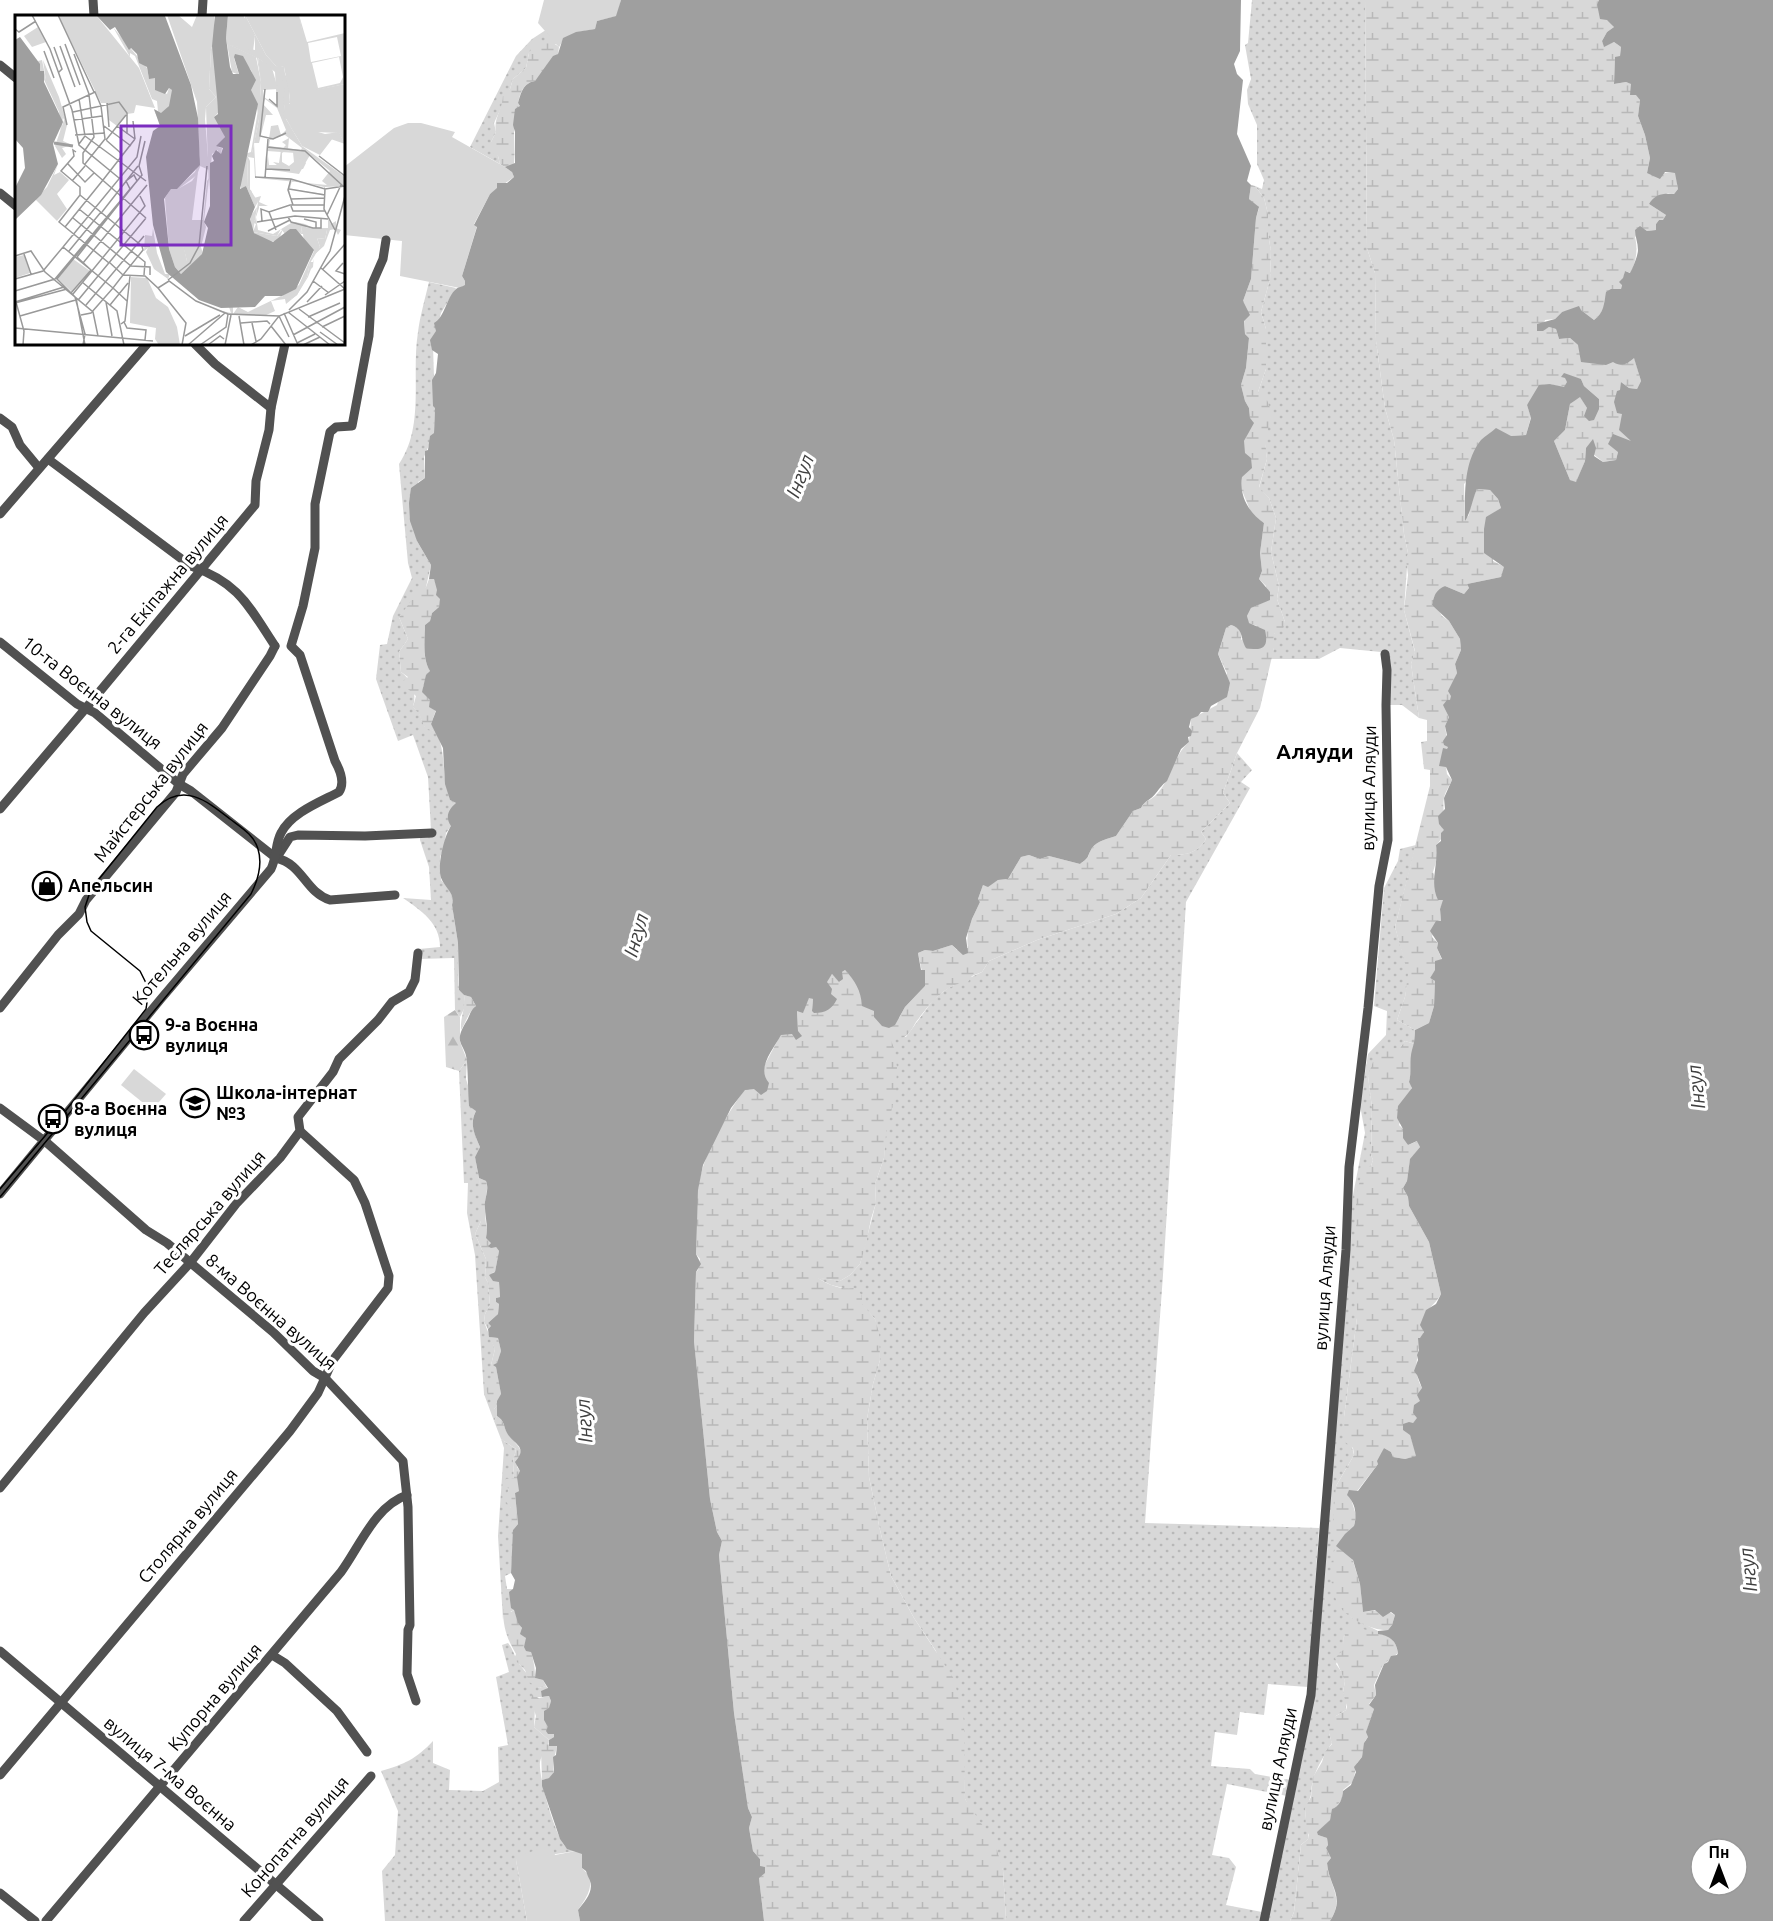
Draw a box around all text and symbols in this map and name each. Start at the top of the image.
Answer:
inset map [15,15,345,345]
water label: Інгул [781,451,818,501]
street label: 2-га Екіпажна вулиця [103,509,232,657]
street label: 10-та Воєнна вулиця [19,632,166,753]
street label: Майстерська вулиця [89,717,211,866]
street label: вулиця Аляуди [1357,725,1379,851]
district label: Аляуди [1276,739,1354,763]
shop icon: Апельсин [31,870,63,902]
place label: Апельсин [68,875,153,895]
street label: Котельна вулиця [128,886,235,1008]
water label: Інгул [618,910,653,959]
place label: 9-а Воєнна вулиця [165,1014,258,1055]
bus stop icon: 9-а Воєнна вулиця [128,1019,160,1051]
water label: Інгул [1682,1064,1709,1110]
place label: Школа-інтернат №3 [216,1082,357,1123]
school or university icon: Школа-інтернат №3 [179,1087,211,1119]
place label: 8-а Воєнна вулиця [74,1098,167,1139]
bus stop icon: 8-а Воєнна вулиця [37,1103,69,1135]
street label: Теслярська вулиця [150,1146,269,1279]
street label: вулиця Аляуди [1310,1225,1338,1351]
street label: 8-ма Воєнна вулиця [202,1249,341,1373]
water label: Інгул [570,1398,597,1444]
street label: Столярна вулиця [133,1464,241,1587]
water label: Інгул [1734,1547,1761,1593]
street label: Купорна вулиця [164,1639,265,1754]
street label: вулиця Аляуди [1254,1705,1300,1832]
street label: вулиця 7-ма Воєнна [100,1712,241,1834]
street label: Конопатна вулиця [236,1772,352,1901]
north arrow [1689,1837,1749,1897]
text: Пн [1709,1843,1729,1861]

